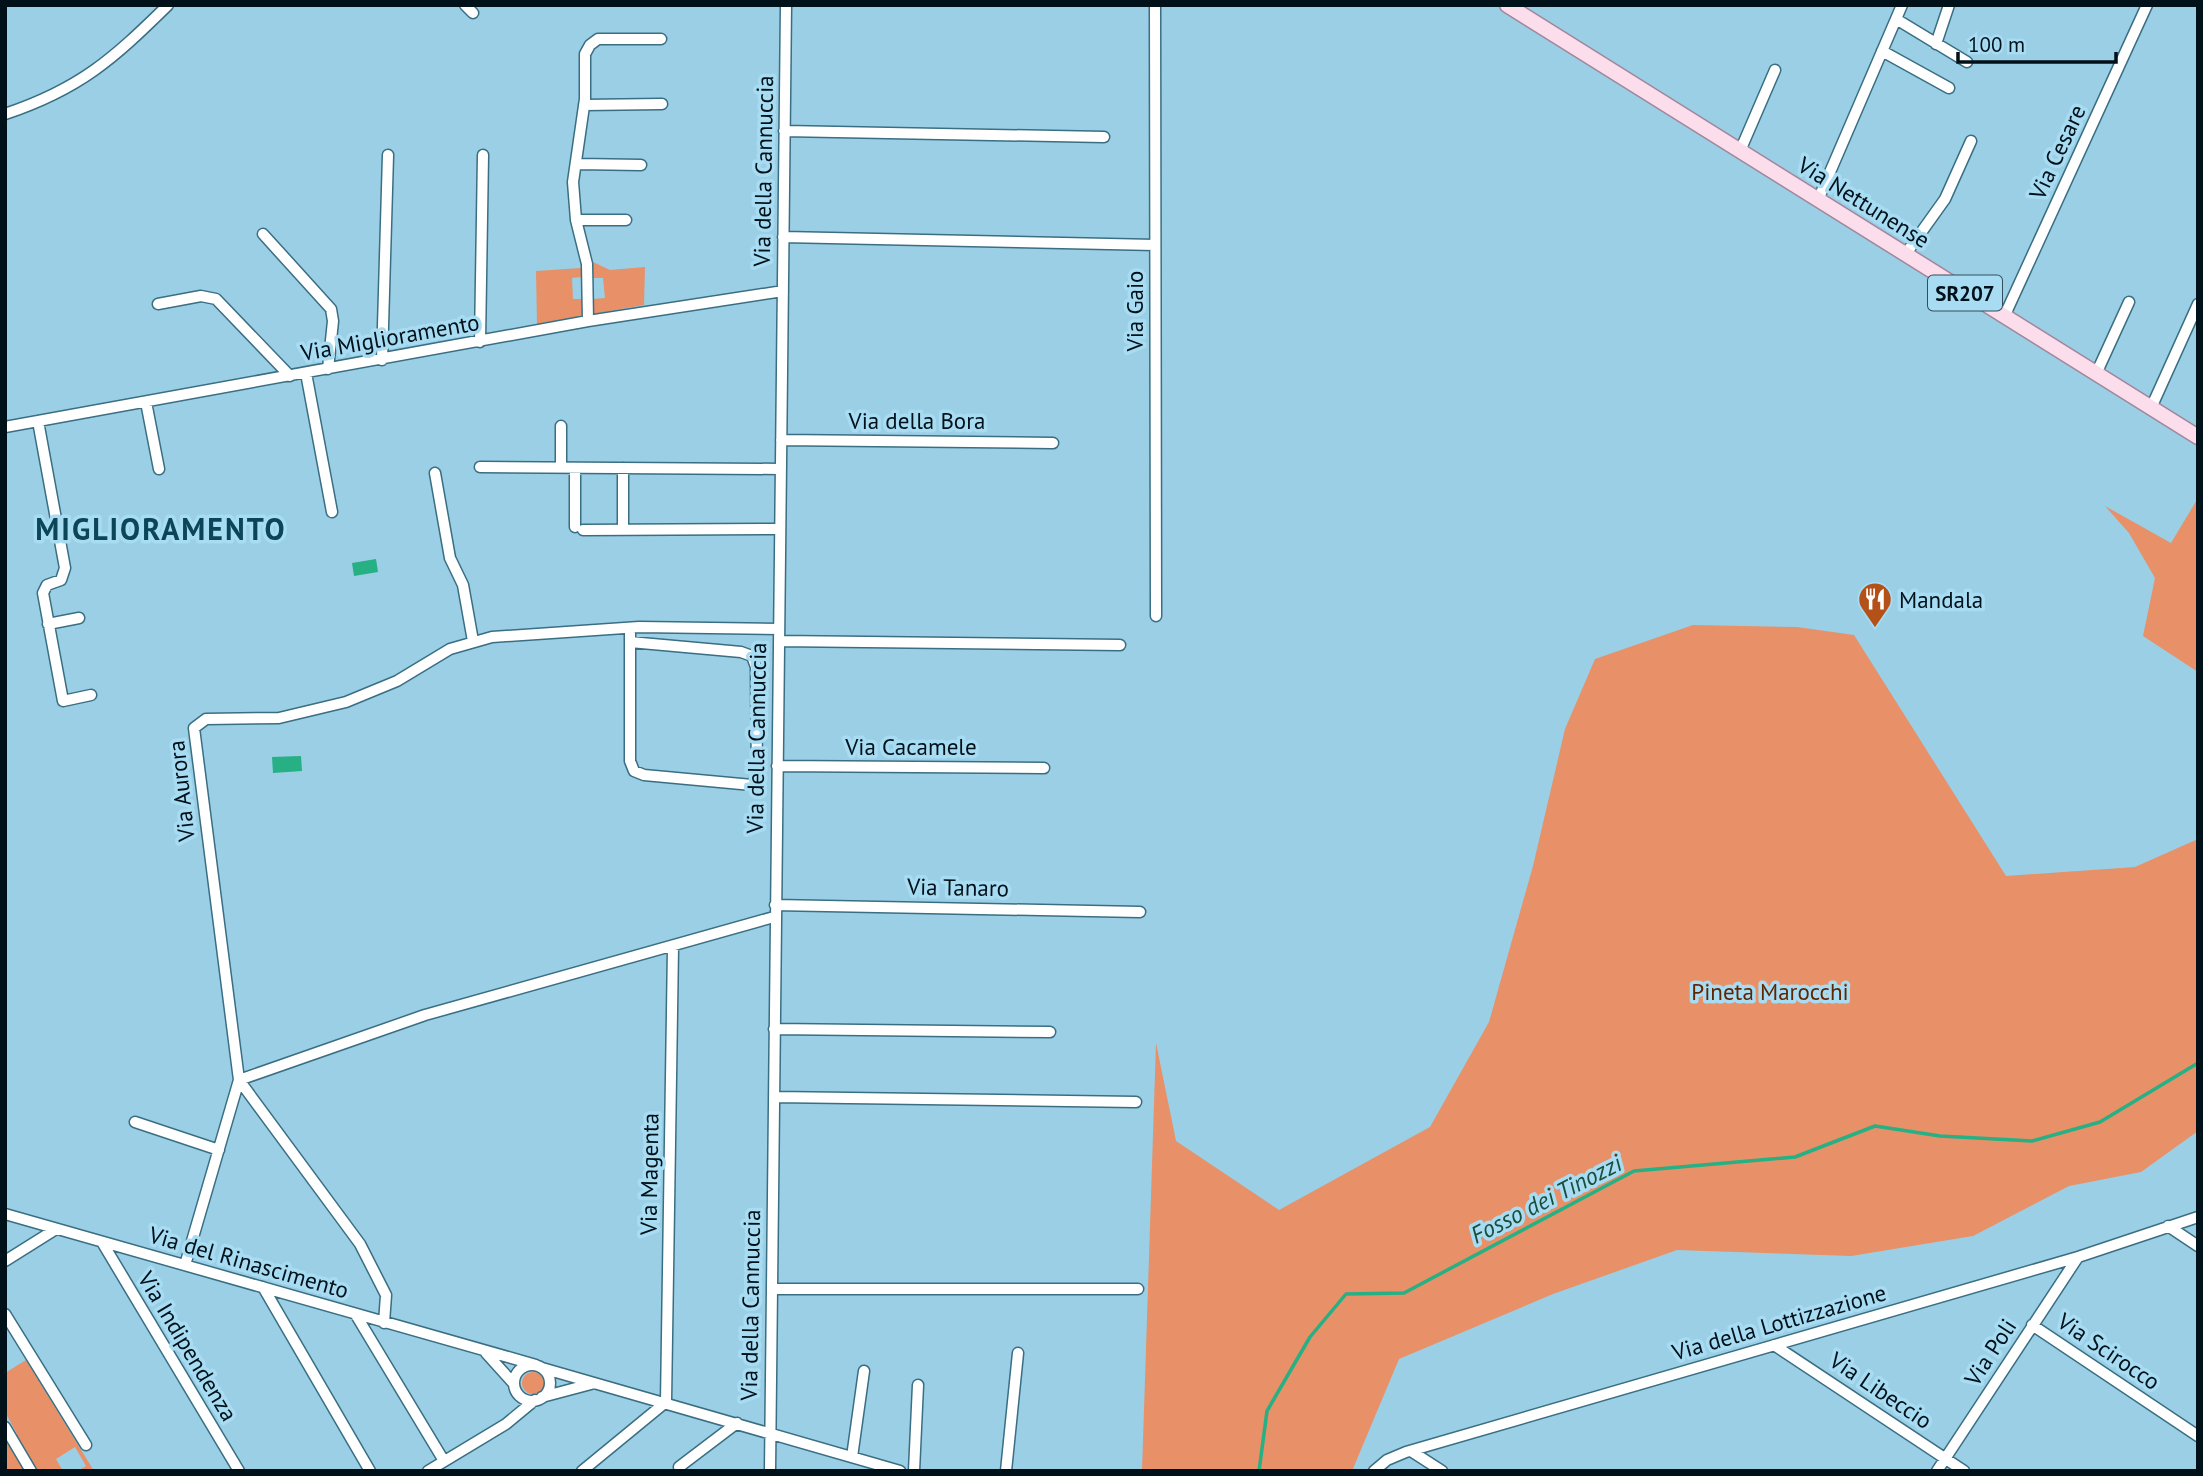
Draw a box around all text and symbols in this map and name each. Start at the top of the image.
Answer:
scale bar [1958,21,2116,65]
text: 100 m [1968,31,2025,58]
street label: Via della Cannuccia [747,75,779,268]
street label: Via Cesare [2022,100,2092,205]
street label: Via Nettunense [1792,149,1935,254]
street label: Via Gaio [1120,271,1149,352]
road number: SR207 [1928,276,2002,310]
street label: Via Miglioramento [298,307,482,367]
street label: Via della Bora [848,406,985,435]
district label: MIGLIORAMENTO [35,509,287,548]
restaurant icon: Mandala [1856,580,1894,629]
place label: Mandala [1899,585,1983,614]
street label: Via della Cannuccia [740,642,772,835]
street label: Via Cacamele [844,732,977,761]
street label: Via Aurora [161,739,201,844]
street label: Via Tanaro [906,872,1009,902]
park label: Pineta Marocchi [1691,977,1849,1006]
street label: Via Magenta [633,1113,665,1236]
water label: Fosso dei Tinozzi [1465,1147,1628,1250]
street label: Via della Cannuccia [734,1209,766,1402]
street label: Via del Rinascimento [145,1219,352,1304]
street label: Via Indipendenza [131,1265,244,1426]
street label: Via della Lottizzazione [1668,1278,1889,1367]
street label: Via Scirocco [2051,1306,2166,1396]
street label: Via Poli [1957,1313,2022,1392]
street label: Via Libeccio [1823,1345,1938,1435]

